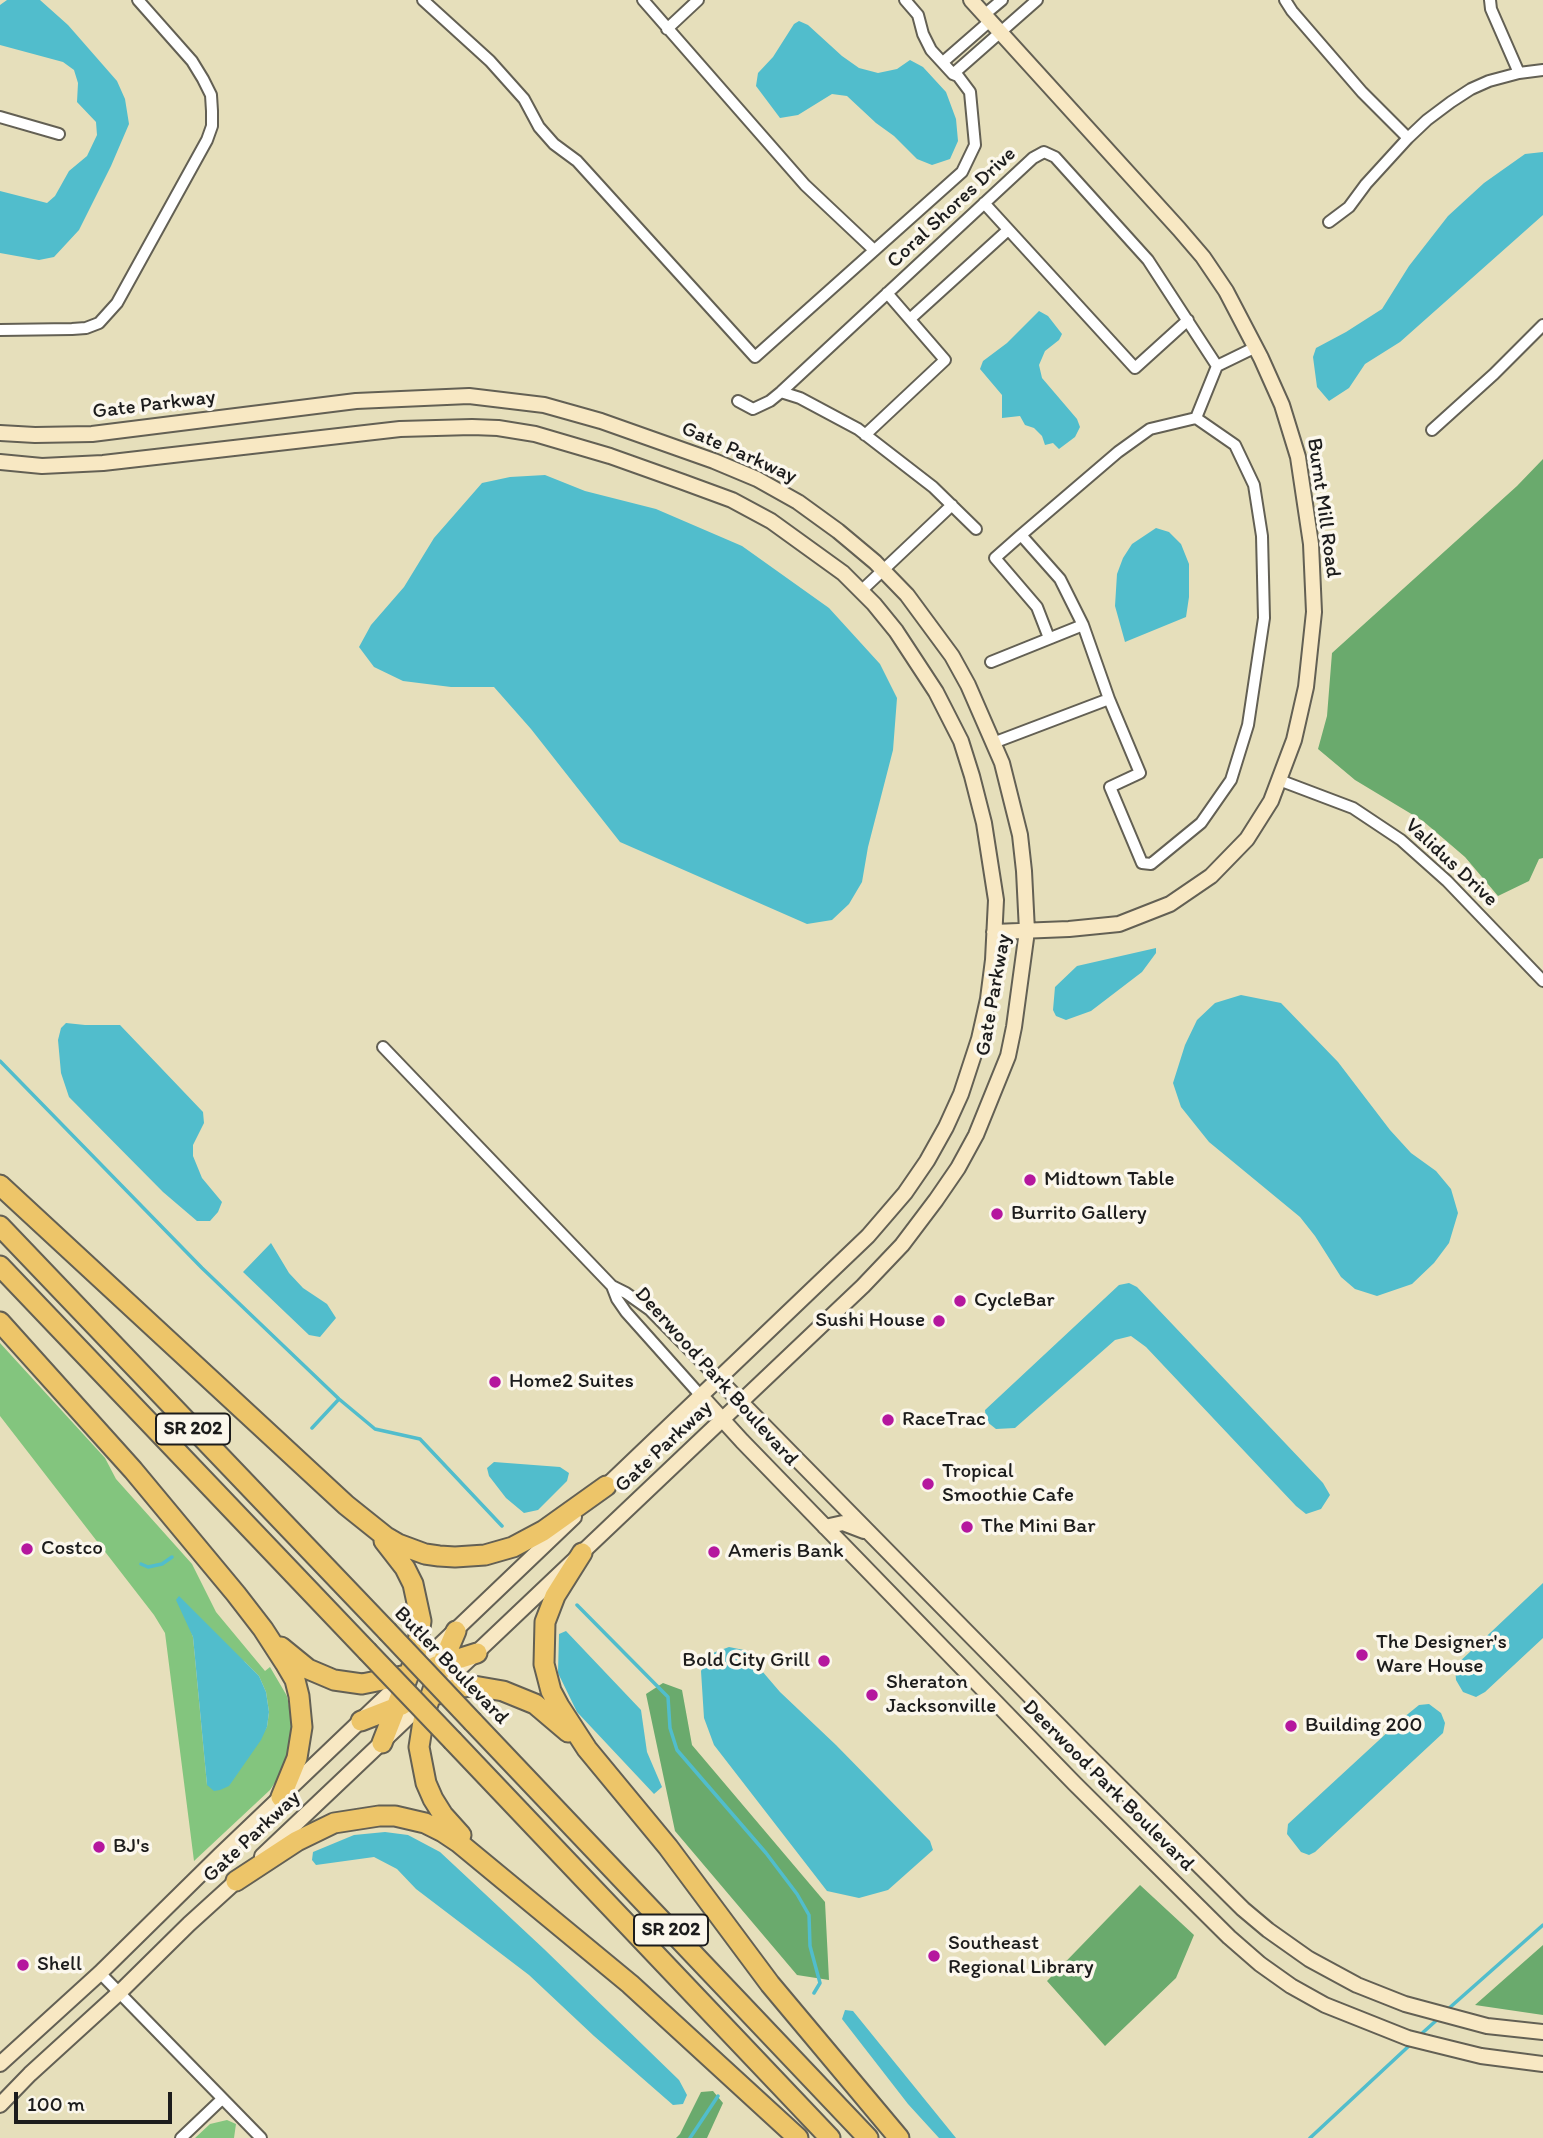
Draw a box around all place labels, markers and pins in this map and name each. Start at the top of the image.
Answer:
place label: Midtown Table [1044,1167,1174,1193]
marker: Midtown Table [1022,1172,1038,1188]
place label: Burrito Gallery [1011,1201,1147,1227]
marker: Burrito Gallery [989,1206,1005,1222]
place label: CycleBar [974,1288,1055,1314]
marker: CycleBar [952,1293,968,1309]
place label: Sushi House [815,1308,925,1334]
marker: Sushi House [931,1313,947,1329]
place label: Home2 Suites [509,1369,634,1395]
marker: Home2 Suites [487,1374,503,1390]
place label: RaceTrac [902,1407,986,1433]
marker: RaceTrac [880,1412,896,1428]
place label: Tropical Smoothie Cafe [942,1459,1074,1509]
marker: Tropical Smoothie Cafe [920,1476,936,1492]
place label: The Mini Bar [981,1514,1096,1540]
marker: The Mini Bar [959,1519,975,1535]
place label: Costco [41,1536,103,1562]
place label: Ameris Bank [728,1539,844,1565]
marker: Costco [19,1541,35,1557]
marker: Ameris Bank [706,1544,722,1560]
place label: The Designer's Ware House [1376,1630,1507,1680]
marker: The Designer's Ware House [1354,1647,1370,1663]
place label: Bold City Grill [682,1648,810,1674]
marker: Bold City Grill [816,1653,832,1669]
place label: Sheraton Jacksonville [886,1670,996,1720]
marker: Sheraton Jacksonville [864,1687,880,1703]
place label: Building 200 [1305,1713,1422,1739]
marker: Building 200 [1283,1718,1299,1734]
place label: BJ's [113,1834,150,1860]
marker: BJ's [91,1839,107,1855]
place label: Southeast Regional Library [948,1931,1094,1981]
marker: Southeast Regional Library [926,1948,942,1964]
place label: Shell [37,1952,82,1978]
marker: Shell [15,1957,31,1973]

